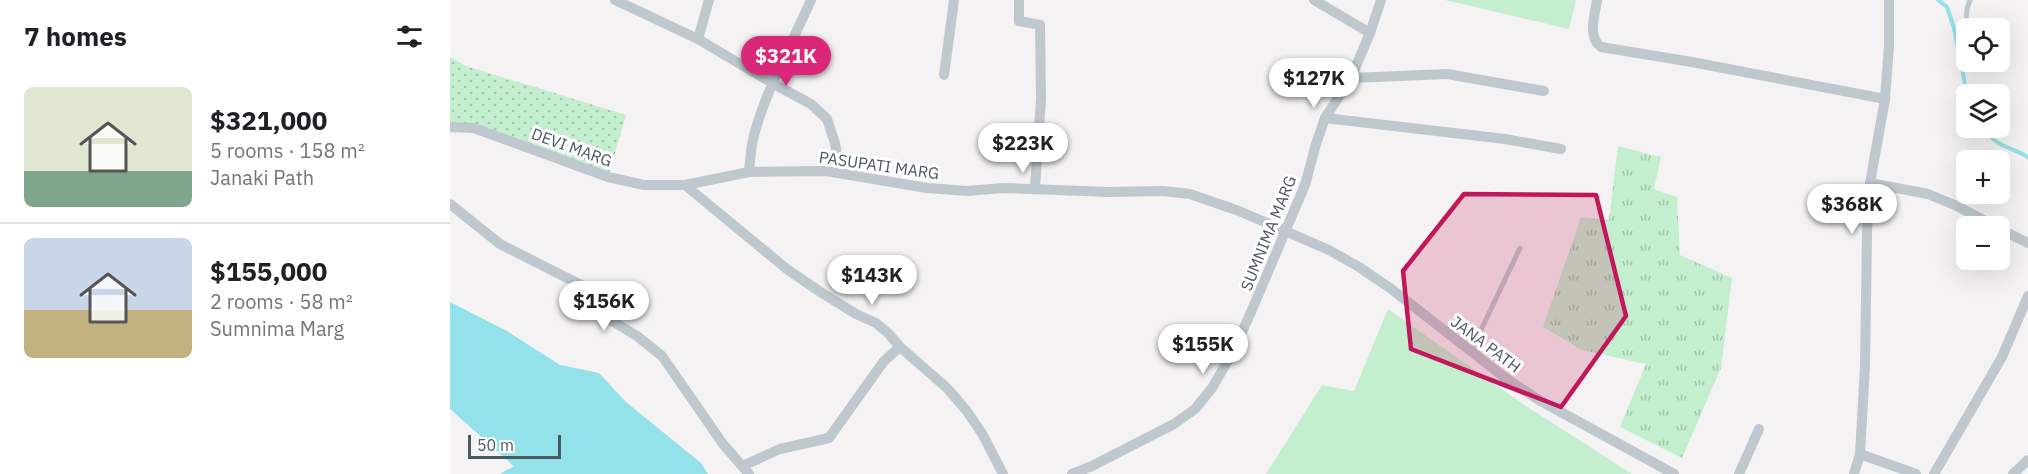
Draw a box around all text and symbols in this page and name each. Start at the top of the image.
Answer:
map controls [1956,18,2010,270]
button: locate [1956,18,2010,72]
text: 7 homes [24,19,127,53]
icon: filters [393,20,426,53]
pin: $321K [744,36,828,87]
text: $321K [755,42,817,69]
pin: $127K [1272,58,1356,109]
text: $127K [1283,64,1345,91]
button: layers [1956,84,2010,138]
text: $321,000 [210,103,327,137]
icon: home [72,111,144,183]
street label: DEVI MARG [529,123,615,171]
pin: $223K [981,123,1065,174]
text: $223K [992,129,1054,156]
text: 5 rooms · 158 m² [210,137,365,164]
street label: PASUPATI MARG [818,147,940,183]
button: + [1956,150,2010,204]
text: Janaki Path [210,164,314,191]
street label: SUMNIMA MARG [1236,173,1300,293]
pin: $368K [1810,184,1894,235]
text: $368K [1821,190,1883,217]
button: − [1956,216,2010,270]
text: $155,000 [210,254,327,288]
pin: $143K [830,255,914,306]
text: $143K [841,261,903,288]
icon: home [72,262,144,334]
pin: $156K [562,281,646,332]
text: $156K [573,287,635,314]
text: 2 rooms · 58 m² [210,288,353,315]
street label: JANA PATH [1447,311,1525,377]
text: Sumnima Marg [210,315,344,342]
pin: $155K [1161,324,1245,375]
text: $155K [1172,330,1234,357]
scale bar [468,432,561,460]
text: 50 m [477,435,514,455]

